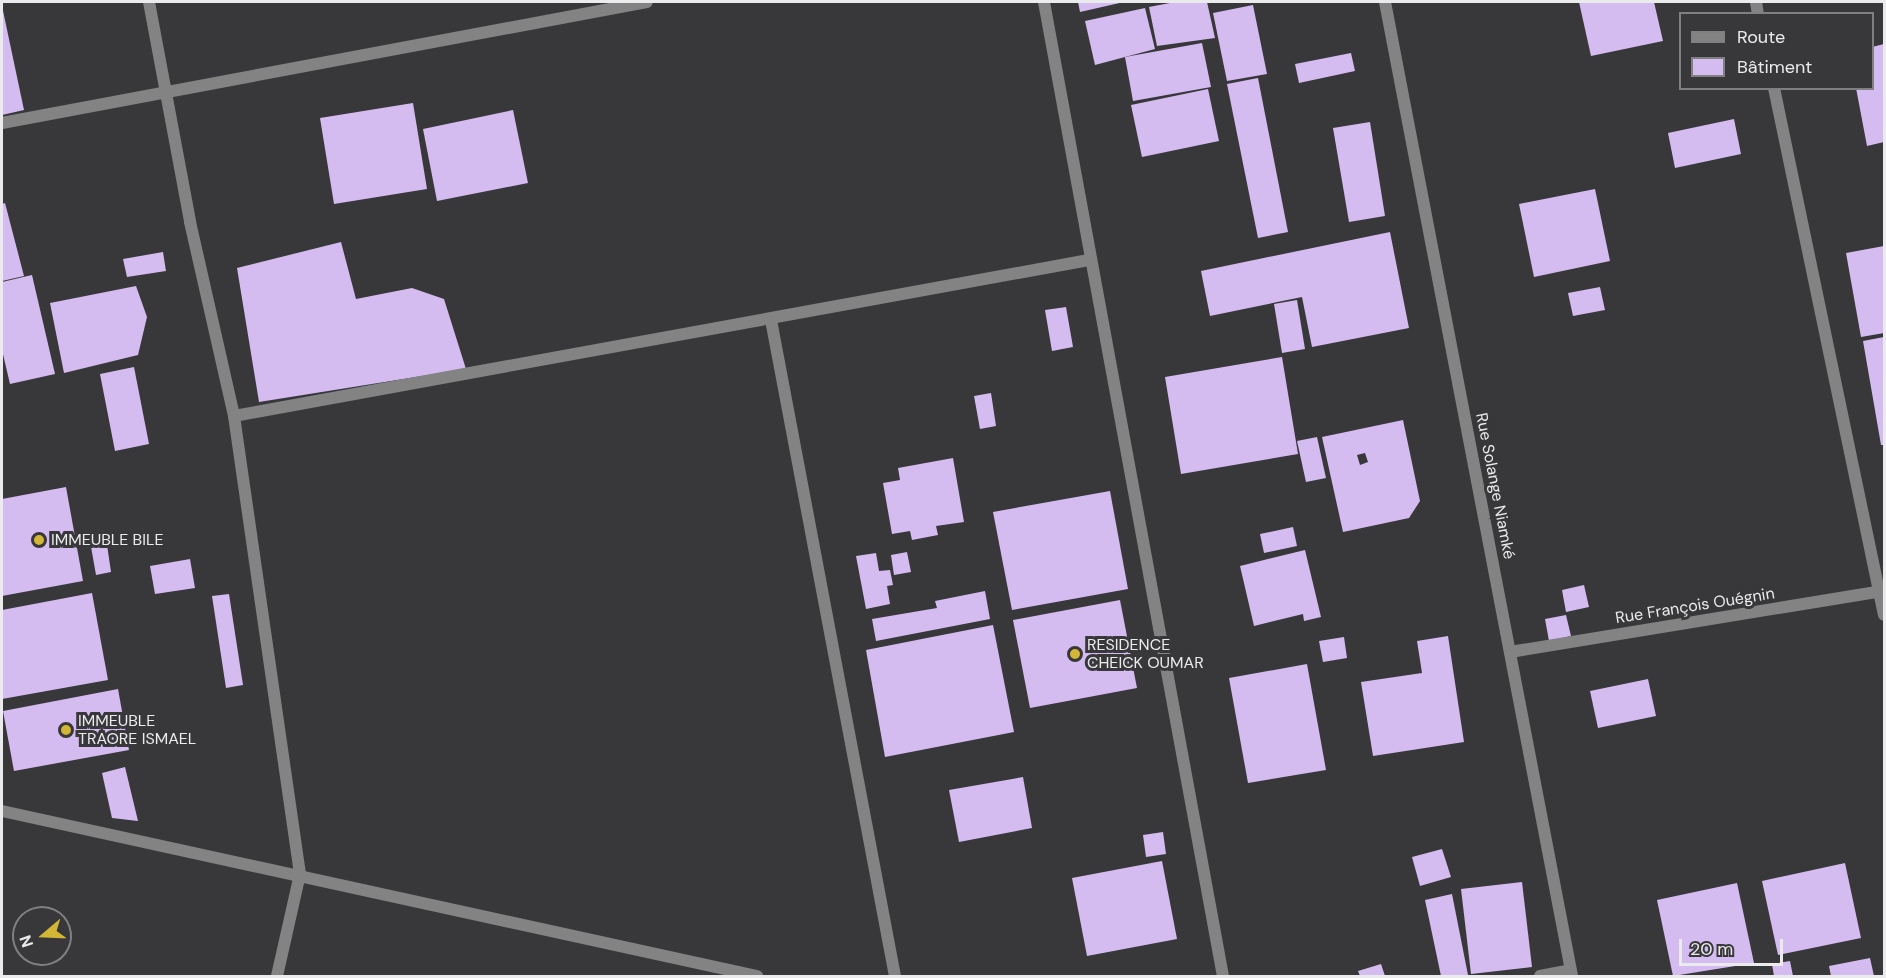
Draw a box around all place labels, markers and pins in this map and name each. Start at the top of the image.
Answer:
place label: IMMEUBLE BILE [51,530,163,550]
marker: IMMEUBLE BILE [32,533,46,547]
place label: RESIDENCE CHEICK OUMAR [1087,635,1204,673]
marker: RESIDENCE CHEICK OUMAR [1068,647,1082,661]
place label: IMMEUBLE TRAORE ISMAEL [78,711,196,749]
marker: IMMEUBLE TRAORE ISMAEL [59,723,73,737]

